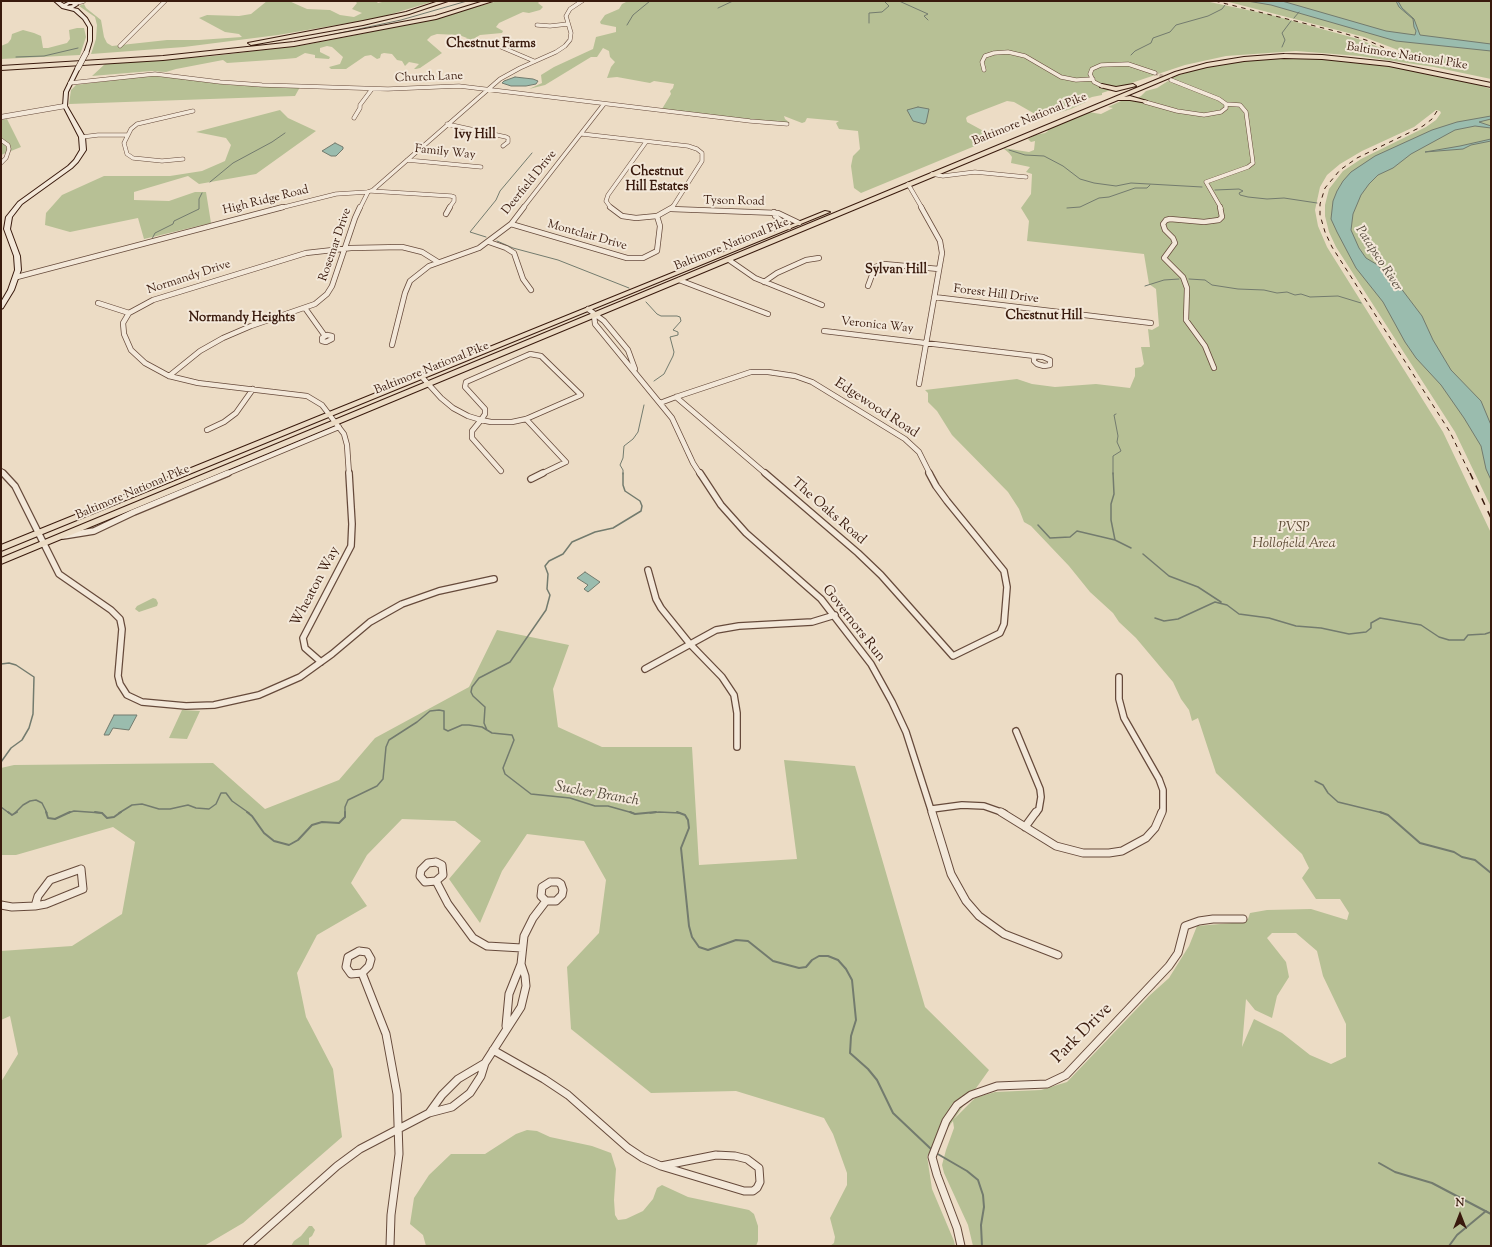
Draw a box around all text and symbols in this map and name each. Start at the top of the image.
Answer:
district label: Chestnut Farms [446,37,536,53]
street label: Baltimore National Pike [1346,40,1468,74]
street label: Church Lane [395,70,463,86]
street label: Baltimore National Pike [971,90,1089,150]
district label: Ivy Hill [454,128,496,144]
street label: Family Way [414,143,476,163]
street label: Deerfield Drive [500,148,560,218]
district label: Chestnut Hill Estates [626,165,688,196]
street label: High Ridge Road [222,183,310,219]
street label: Tyson Road [703,194,765,210]
street label: Rosemar Drive [317,207,355,283]
street label: Baltimore National Pike [673,215,791,275]
street label: Montclair Drive [546,218,628,254]
water label: Patapsco River [1351,223,1405,295]
street label: Normandy Drive [145,258,233,298]
district label: Sylvan Hill [865,263,927,279]
street label: Forest Hill Drive [953,283,1039,307]
district label: Chestnut Hill [1005,309,1083,325]
district label: Normandy Heights [189,311,295,327]
street label: Veronica Way [840,315,914,337]
street label: Baltimore National Pike [373,339,491,399]
street label: Edgewood Road [831,376,921,442]
street label: Baltimore National Pike [74,462,192,524]
street label: The Oaks Road [787,475,869,549]
park label: PVSP Hollofield Area [1252,521,1336,554]
street label: Wheaton Way [288,544,344,630]
street label: Governors Run [818,582,888,666]
water label: Sucker Branch [554,779,640,811]
street label: Park Drive [1049,1000,1117,1068]
north arrow [1440,1195,1480,1235]
text: N [1456,1195,1464,1211]

